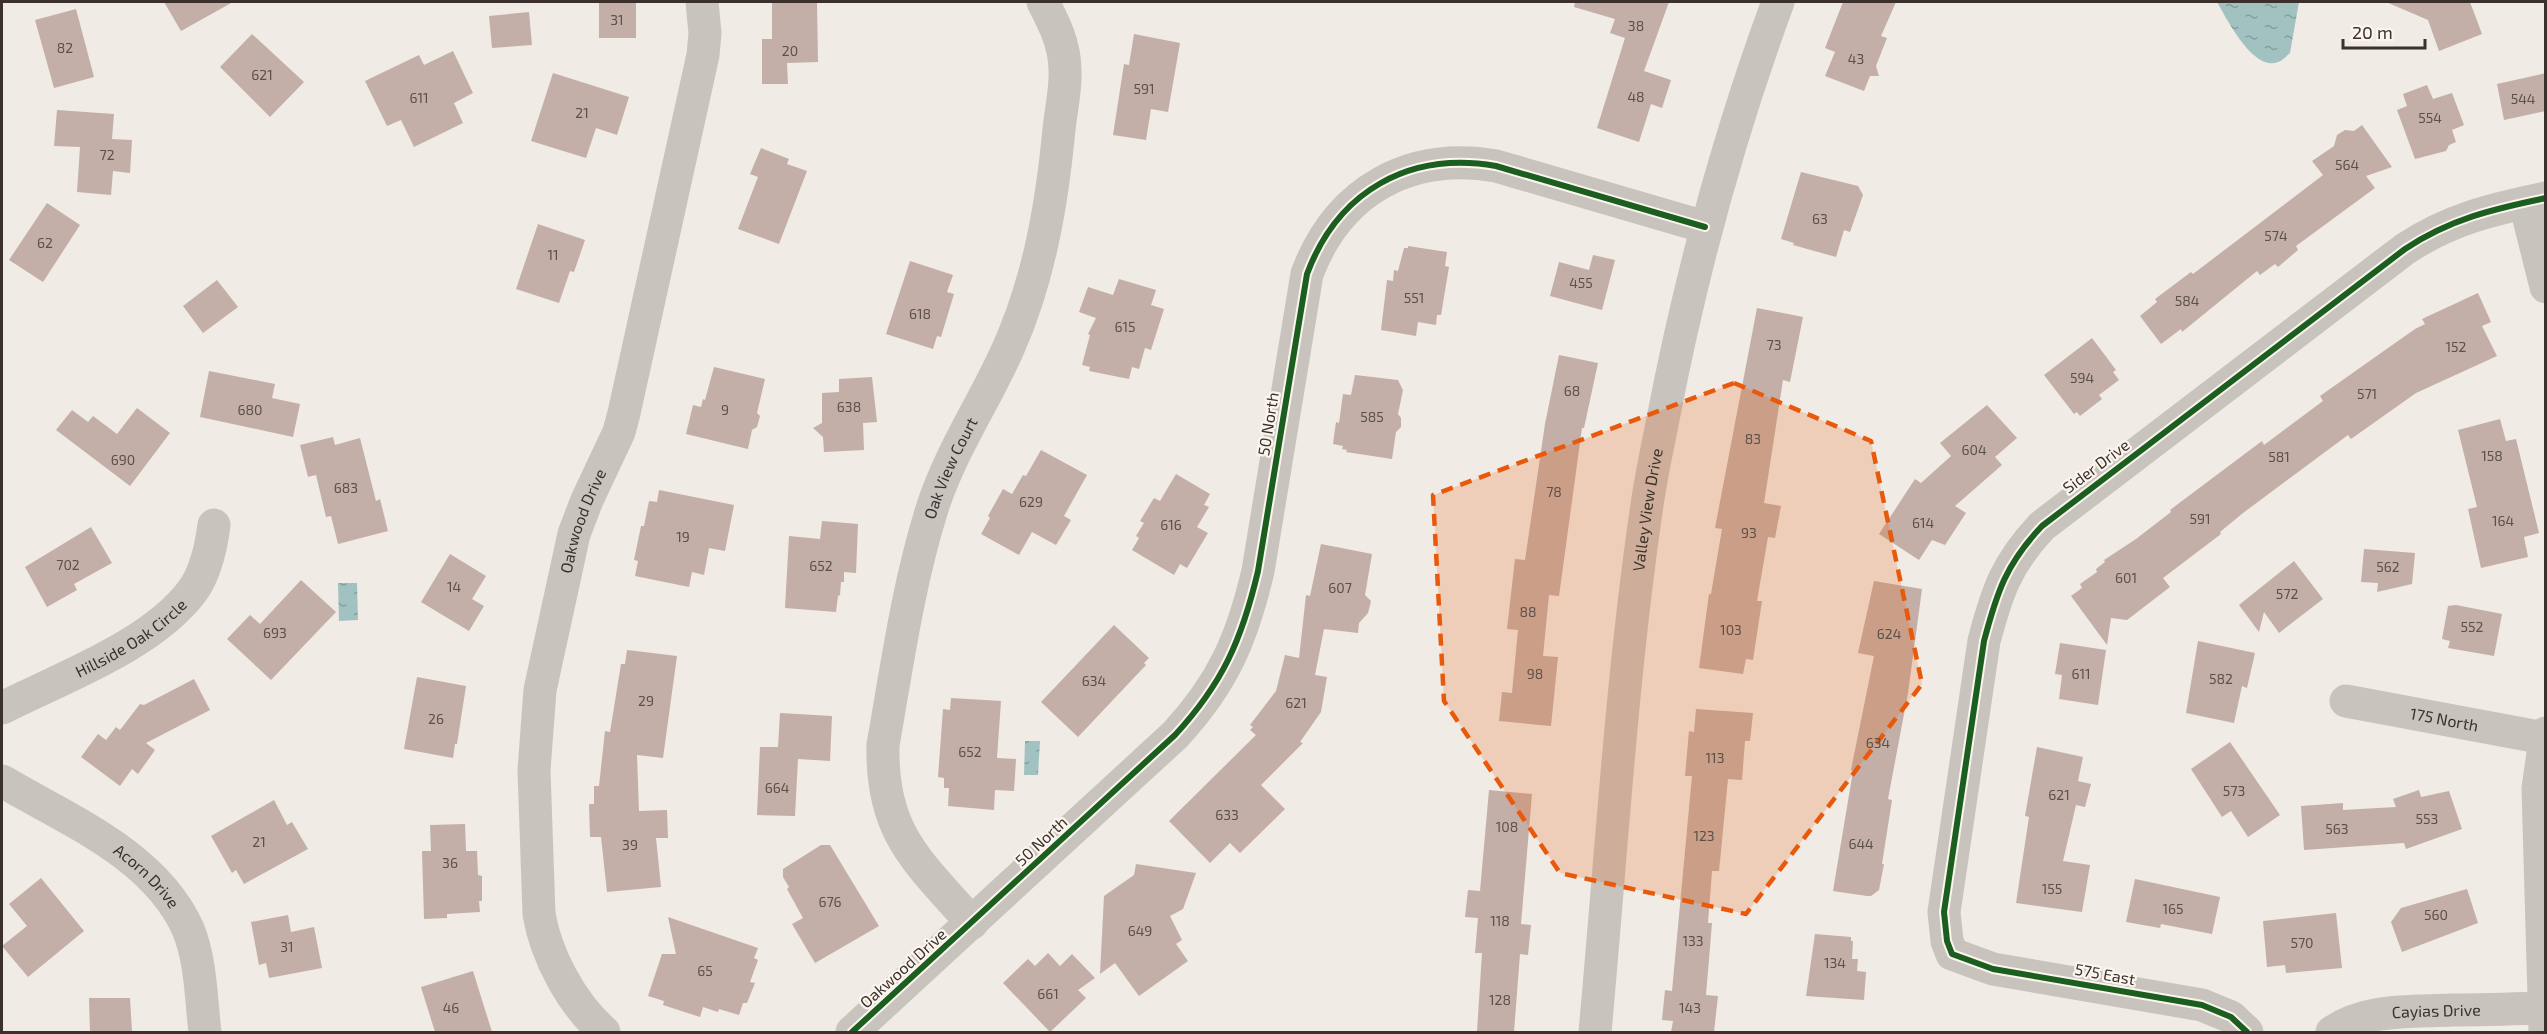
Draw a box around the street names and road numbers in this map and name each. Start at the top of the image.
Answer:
street label: 50 North [1253,391,1282,457]
street label: Oak View Court [920,414,981,521]
street label: Sider Drive [2059,434,2133,497]
street label: Valley View Drive [1628,446,1666,572]
street label: Oakwood Drive [556,465,609,575]
street label: Hillside Oak Circle [72,595,190,681]
street label: 175 North [2409,703,2480,735]
street label: 50 North [1011,812,1071,869]
street label: Acorn Drive [111,840,184,911]
street label: Oakwood Drive [856,924,950,1011]
street label: 575 East [2073,959,2137,988]
street label: Cayias Drive [2391,1000,2481,1021]

